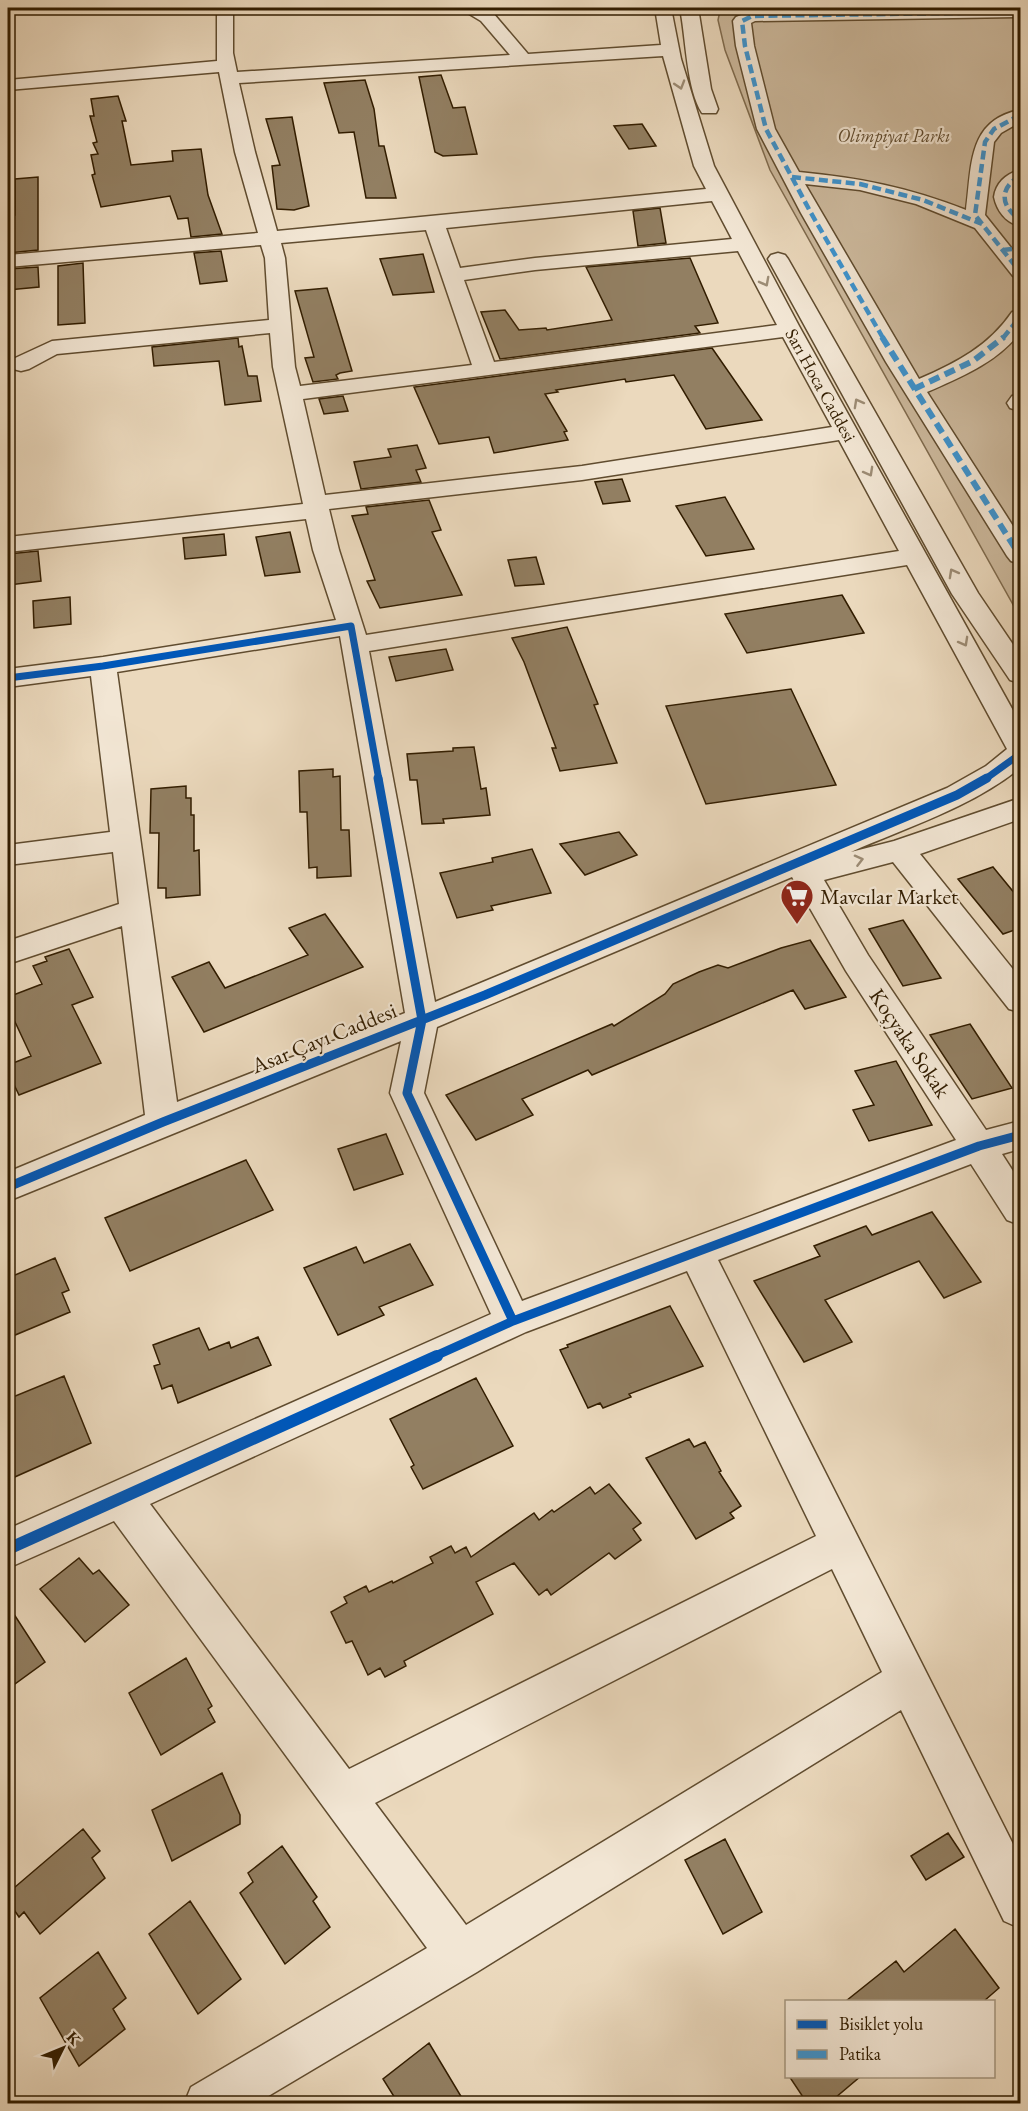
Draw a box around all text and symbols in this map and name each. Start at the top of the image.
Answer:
one-way arrow [673,79,685,90]
park label: Olimpiyat Parkı [838,124,950,148]
one-way arrow [758,276,769,287]
street label: Sarı Hoca Caddesi [780,324,862,446]
one-way arrow [853,399,865,409]
one-way arrow [862,466,873,476]
one-way arrow [949,569,960,579]
one-way arrow [957,636,968,646]
one-way arrow [854,855,864,868]
supermarket icon: Mavcılar Market [779,878,815,925]
place label: Mavcılar Market [820,882,958,911]
street label: Koçyaka Sokak [863,983,958,1104]
street label: Asar Çayı Caddesi [246,996,401,1081]
legend [785,2000,995,2078]
text: Bisiklet yolu [839,2012,924,2035]
north arrow [33,2018,93,2078]
text: K [62,2026,86,2050]
text: Patika [839,2042,882,2065]

